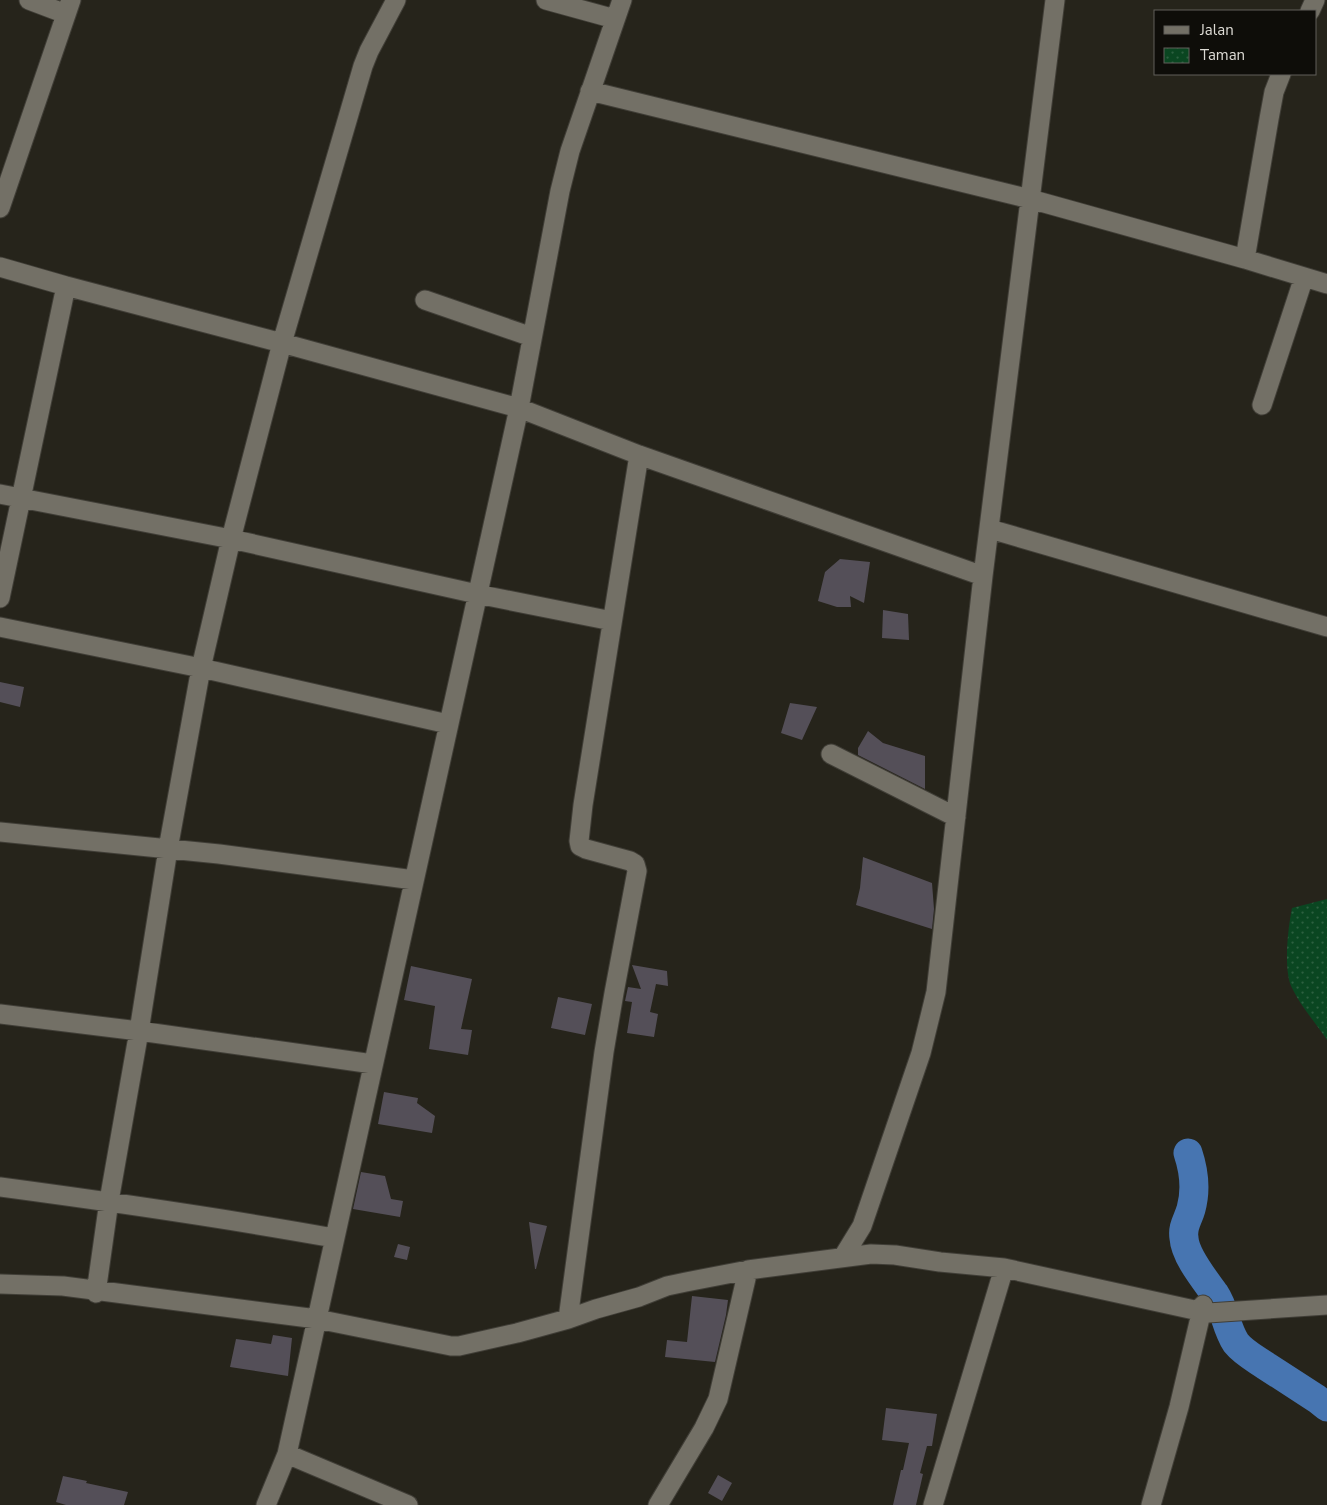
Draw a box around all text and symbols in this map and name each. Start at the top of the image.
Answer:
legend [1154,10,1317,75]
text: Jalan [1199,20,1234,40]
text: Taman [1200,45,1245,65]

